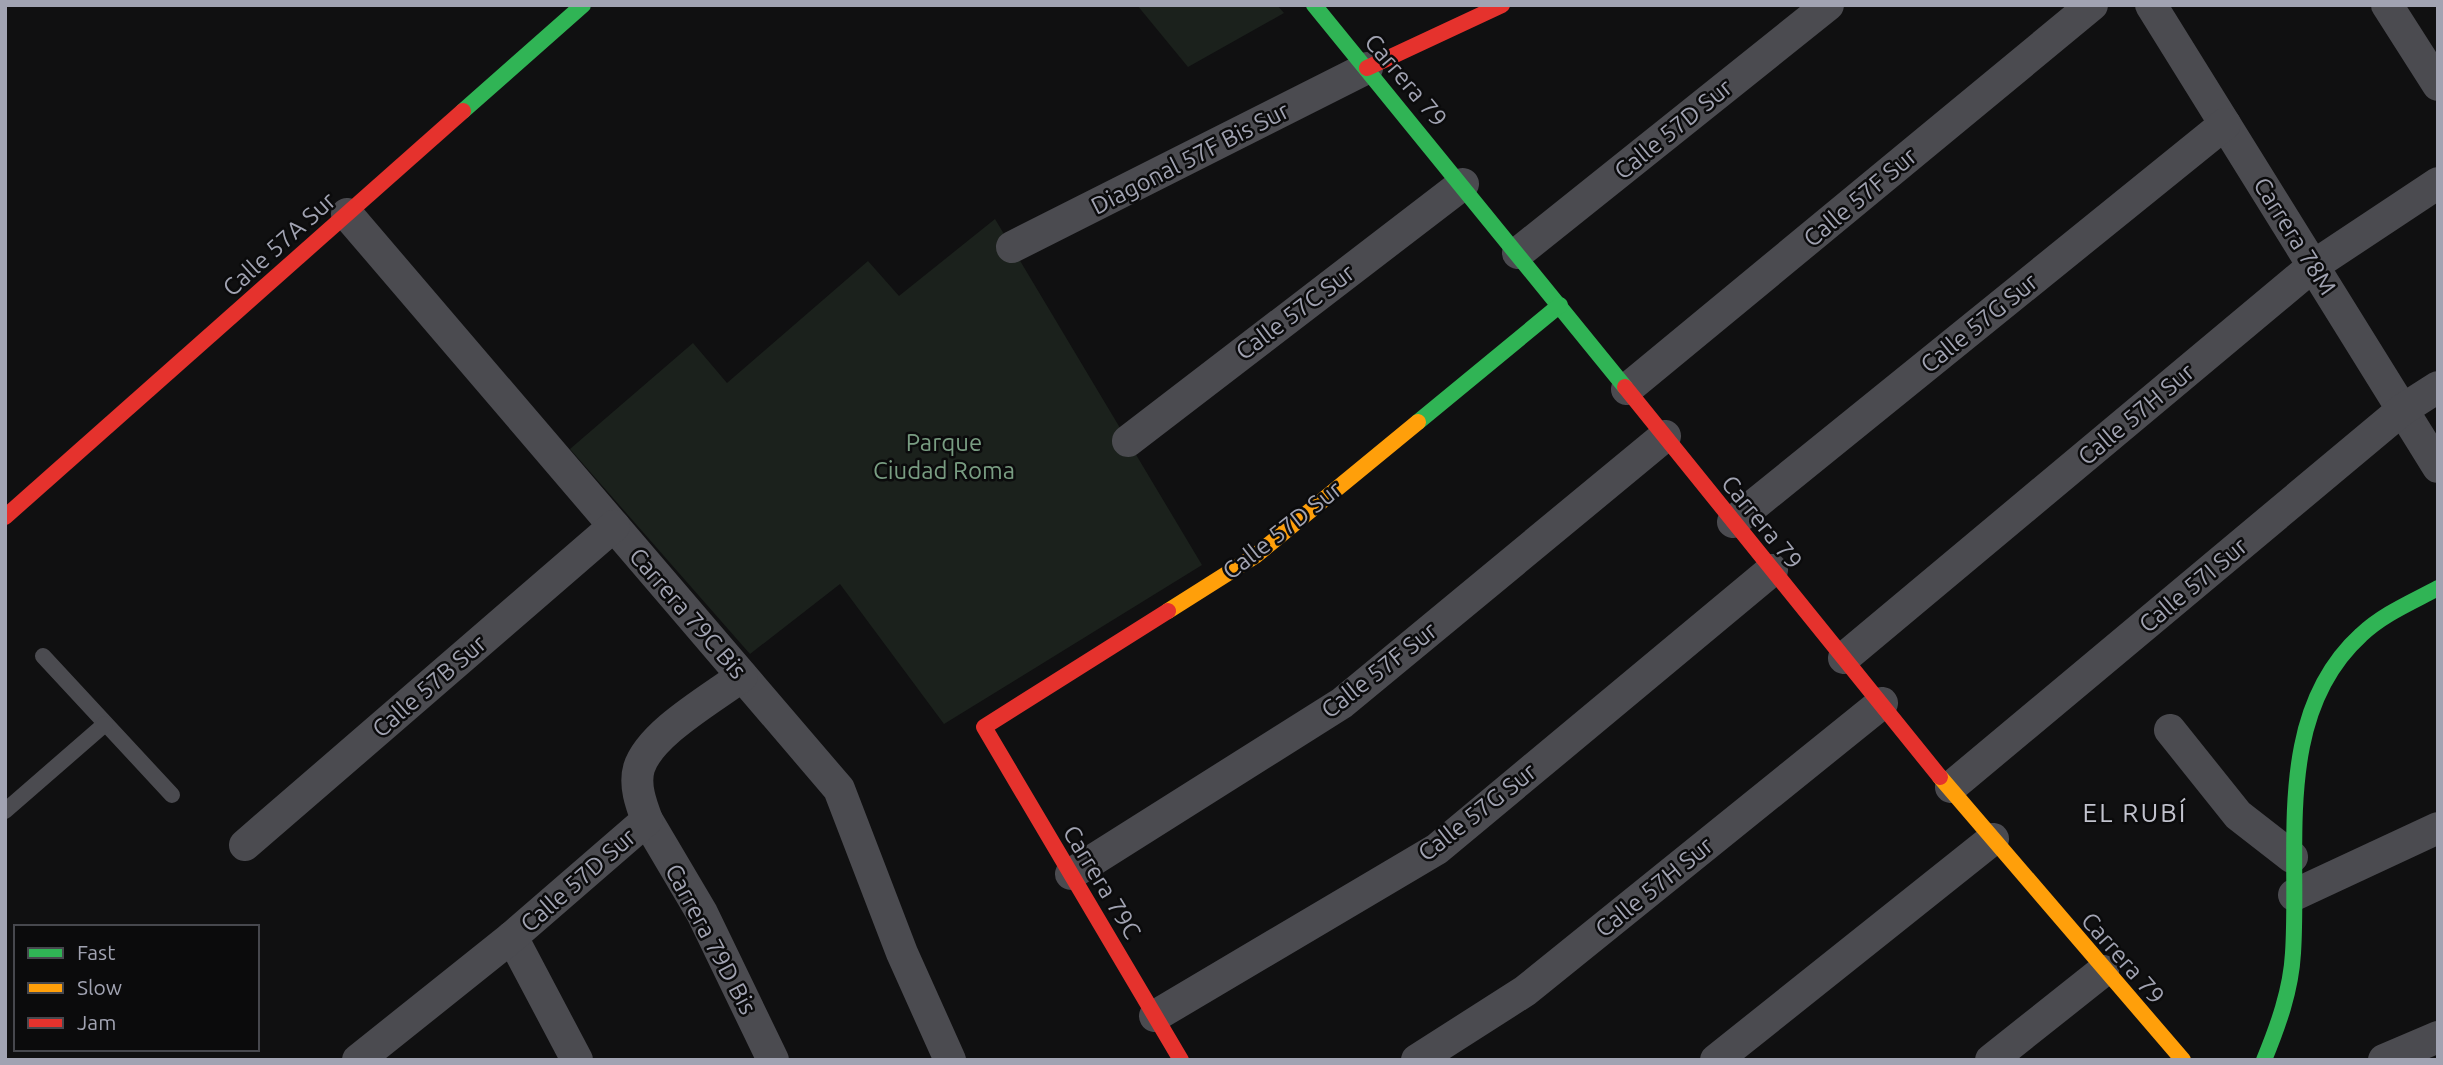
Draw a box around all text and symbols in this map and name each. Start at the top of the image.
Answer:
street label: Carrera 79 [1360,28,1452,132]
street label: Calle 57D Sur [1609,73,1737,185]
street label: Diagonal 57F Bis Sur [1087,96,1293,220]
street label: Calle 57F Sur [1798,142,1922,252]
street label: Carrera 78M [2248,172,2342,300]
street label: Calle 57A Sur [217,186,341,302]
street label: Calle 57C Sur [1231,259,1359,365]
street label: Calle 57G Sur [1915,268,2043,378]
street label: Calle 57H Sur [2073,358,2199,470]
park label: Parque Ciudad Roma [873,429,1015,484]
street label: Carrera 79 [1716,470,1808,574]
street label: Calle 57D Sur [1217,475,1347,585]
street label: Calle 57I Sur [2134,532,2252,638]
street label: Carrera 79C Bis [624,542,752,684]
street label: Calle 57F Sur [1316,617,1442,723]
street label: Calle 57B Sur [367,629,491,743]
street label: Calle 57G Sur [1413,758,1541,866]
district label: EL RUBÍ [2083,797,2187,827]
street label: Carrera 79C [1058,821,1146,944]
street label: Calle 57D Sur [515,823,641,937]
street label: Calle 57H Sur [1590,831,1718,943]
street label: Carrera 79D Bis [660,859,762,1019]
street label: Carrera 79 [2076,907,2170,1009]
legend [14,925,259,1051]
text: Fast [77,940,115,964]
text: Slow [77,975,122,999]
text: Jam [77,1010,116,1034]

